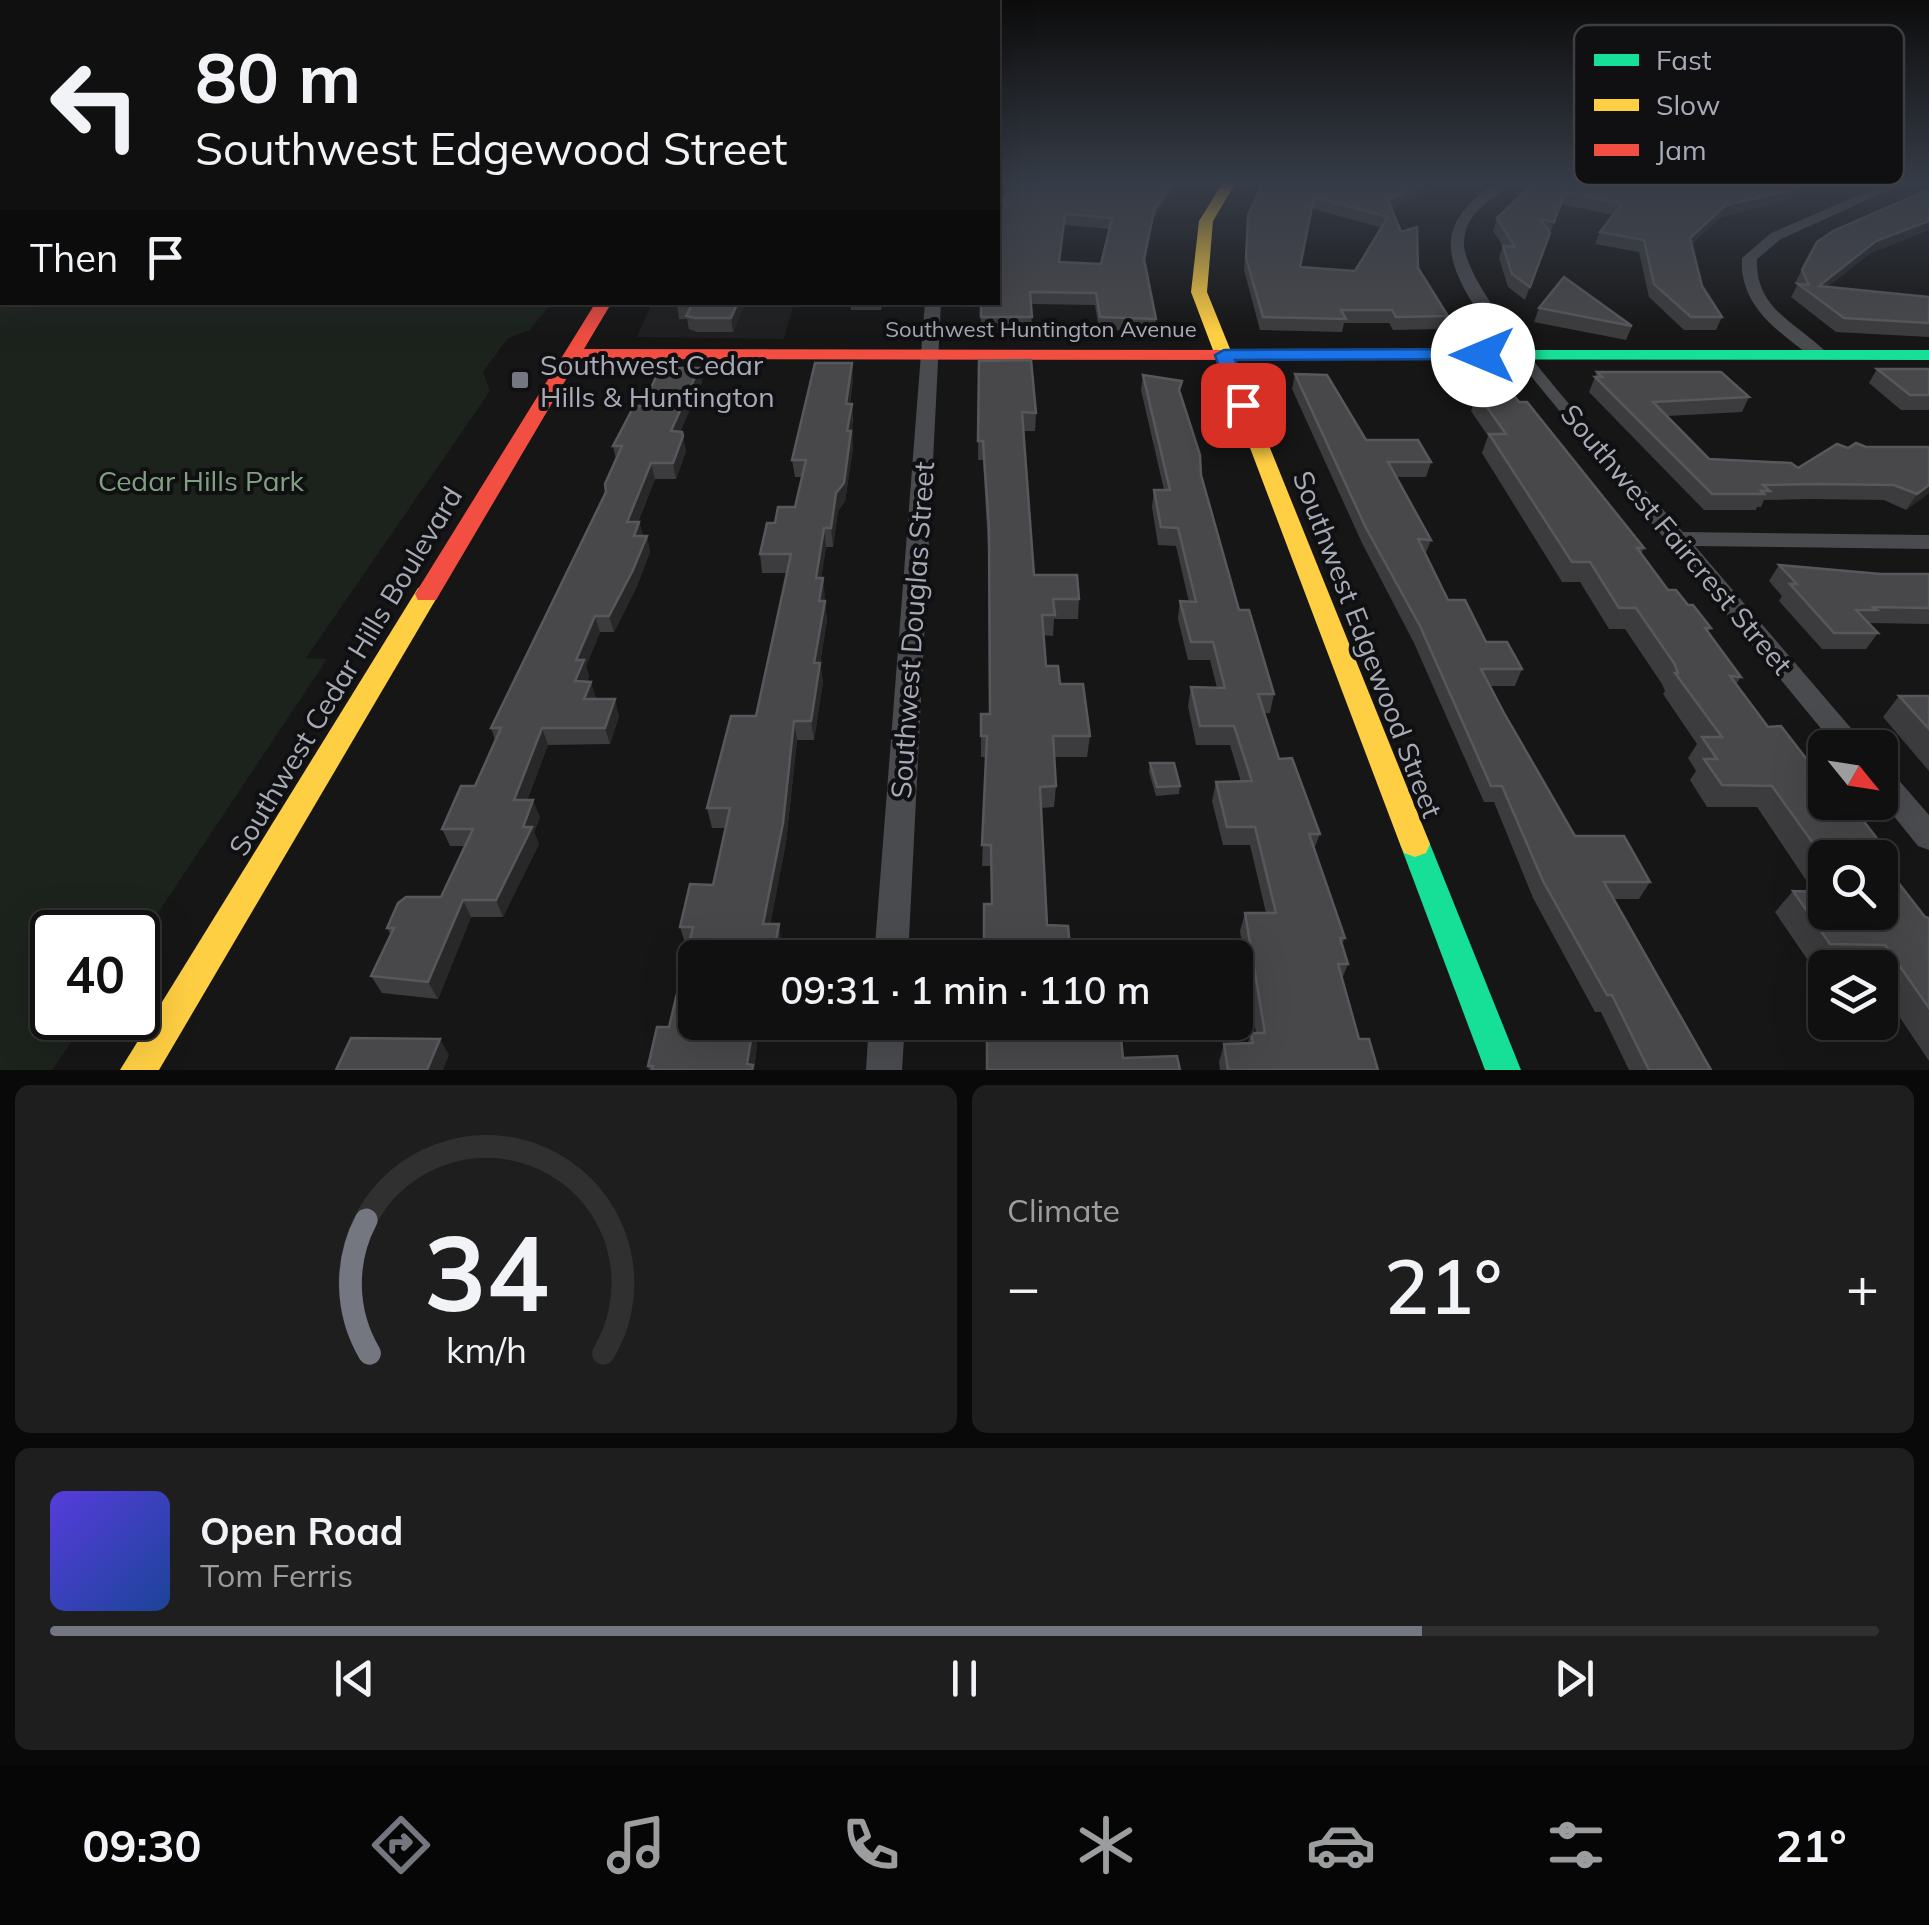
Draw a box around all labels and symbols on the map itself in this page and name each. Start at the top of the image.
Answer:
legend [1574,25,1904,185]
text: Fast [1656,42,1712,77]
text: Slow [1656,87,1720,122]
text: Jam [1656,132,1707,167]
position arrow [1431,303,1535,407]
street label: Southwest Huntington Avenue [885,315,1197,343]
place label: Southwest Cedar Hills & Huntington [540,347,775,414]
pin [1201,363,1286,448]
marker: Southwest Cedar Hills & Huntington [509,369,531,391]
street label: Southwest Faircrest Street [1554,397,1800,681]
street label: Southwest Douglas Street [883,460,941,800]
park label: Cedar Hills Park [98,463,305,498]
street label: Southwest Edgewood Street [1286,466,1450,823]
street label: Southwest Cedar Hills Boulevard [221,480,469,862]
north arrow [1808,730,1898,820]
speed limit sign: 40 [30,910,160,1040]

